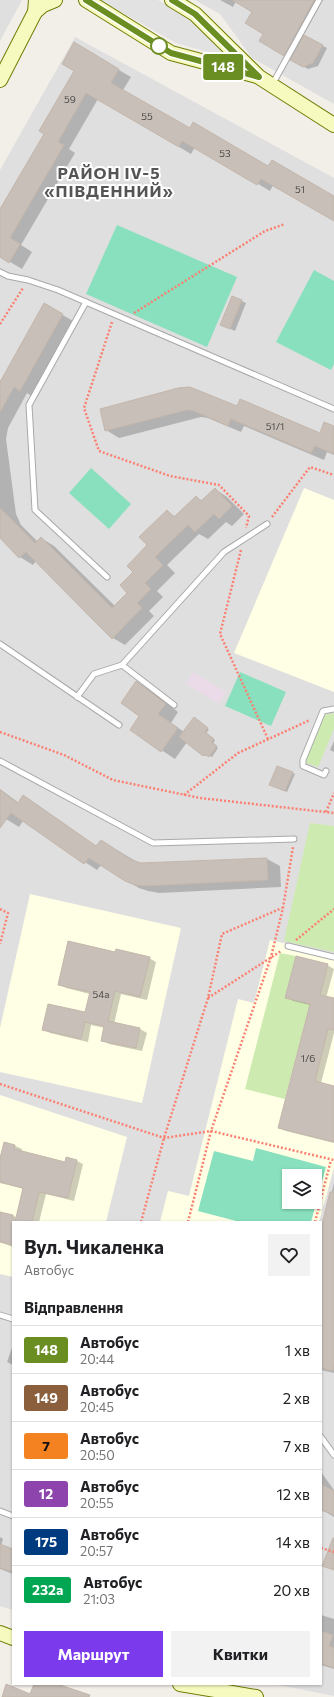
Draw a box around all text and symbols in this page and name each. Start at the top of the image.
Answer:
unlabelled marker [150,37,168,55]
line badge: 148 [200,54,246,80]
text: 148 [211,58,235,75]
house number: 59 [64,93,76,105]
house number: 55 [141,110,153,122]
house number: 53 [219,147,231,159]
district label: РАЙОН IV-5 «ПІВДЕННИЙ» [44,163,174,200]
house number: 51 [295,183,305,195]
house number: 51/1 [266,420,284,432]
house number: 54а [93,988,109,1000]
house number: 1/6 [301,1052,315,1064]
map controls [282,1169,322,1209]
button: layers [282,1169,322,1209]
button: heart [268,1234,310,1276]
text: Вул. Чикаленка [24,1235,164,1258]
text: Автобус [24,1262,74,1278]
text: Відправлення [24,1298,123,1316]
text: Автобус [80,1333,139,1351]
text: 148 [34,1341,58,1358]
text: 1 хв [285,1341,310,1359]
text: 20:44 [80,1351,114,1367]
text: Автобус [80,1381,139,1399]
text: 149 [34,1389,58,1406]
text: 2 хв [283,1389,310,1407]
text: 20:45 [80,1399,114,1415]
text: Автобус [80,1429,139,1447]
text: 7 [42,1437,50,1454]
text: 7 хв [283,1437,310,1455]
text: 20:50 [80,1447,115,1463]
text: Автобус [80,1477,139,1495]
text: 12 [39,1485,53,1502]
text: 12 хв [276,1485,310,1503]
text: 20:55 [80,1495,114,1511]
text: Автобус [80,1525,139,1543]
text: 175 [35,1533,57,1550]
text: 14 хв [276,1533,310,1551]
text: 20:57 [80,1543,113,1559]
text: Автобус [83,1573,142,1591]
text: 232а [32,1581,63,1598]
text: 20 хв [273,1581,310,1599]
text: 21:03 [83,1591,115,1607]
button: Маршрут [24,1631,163,1677]
button: Квитки [171,1631,310,1677]

